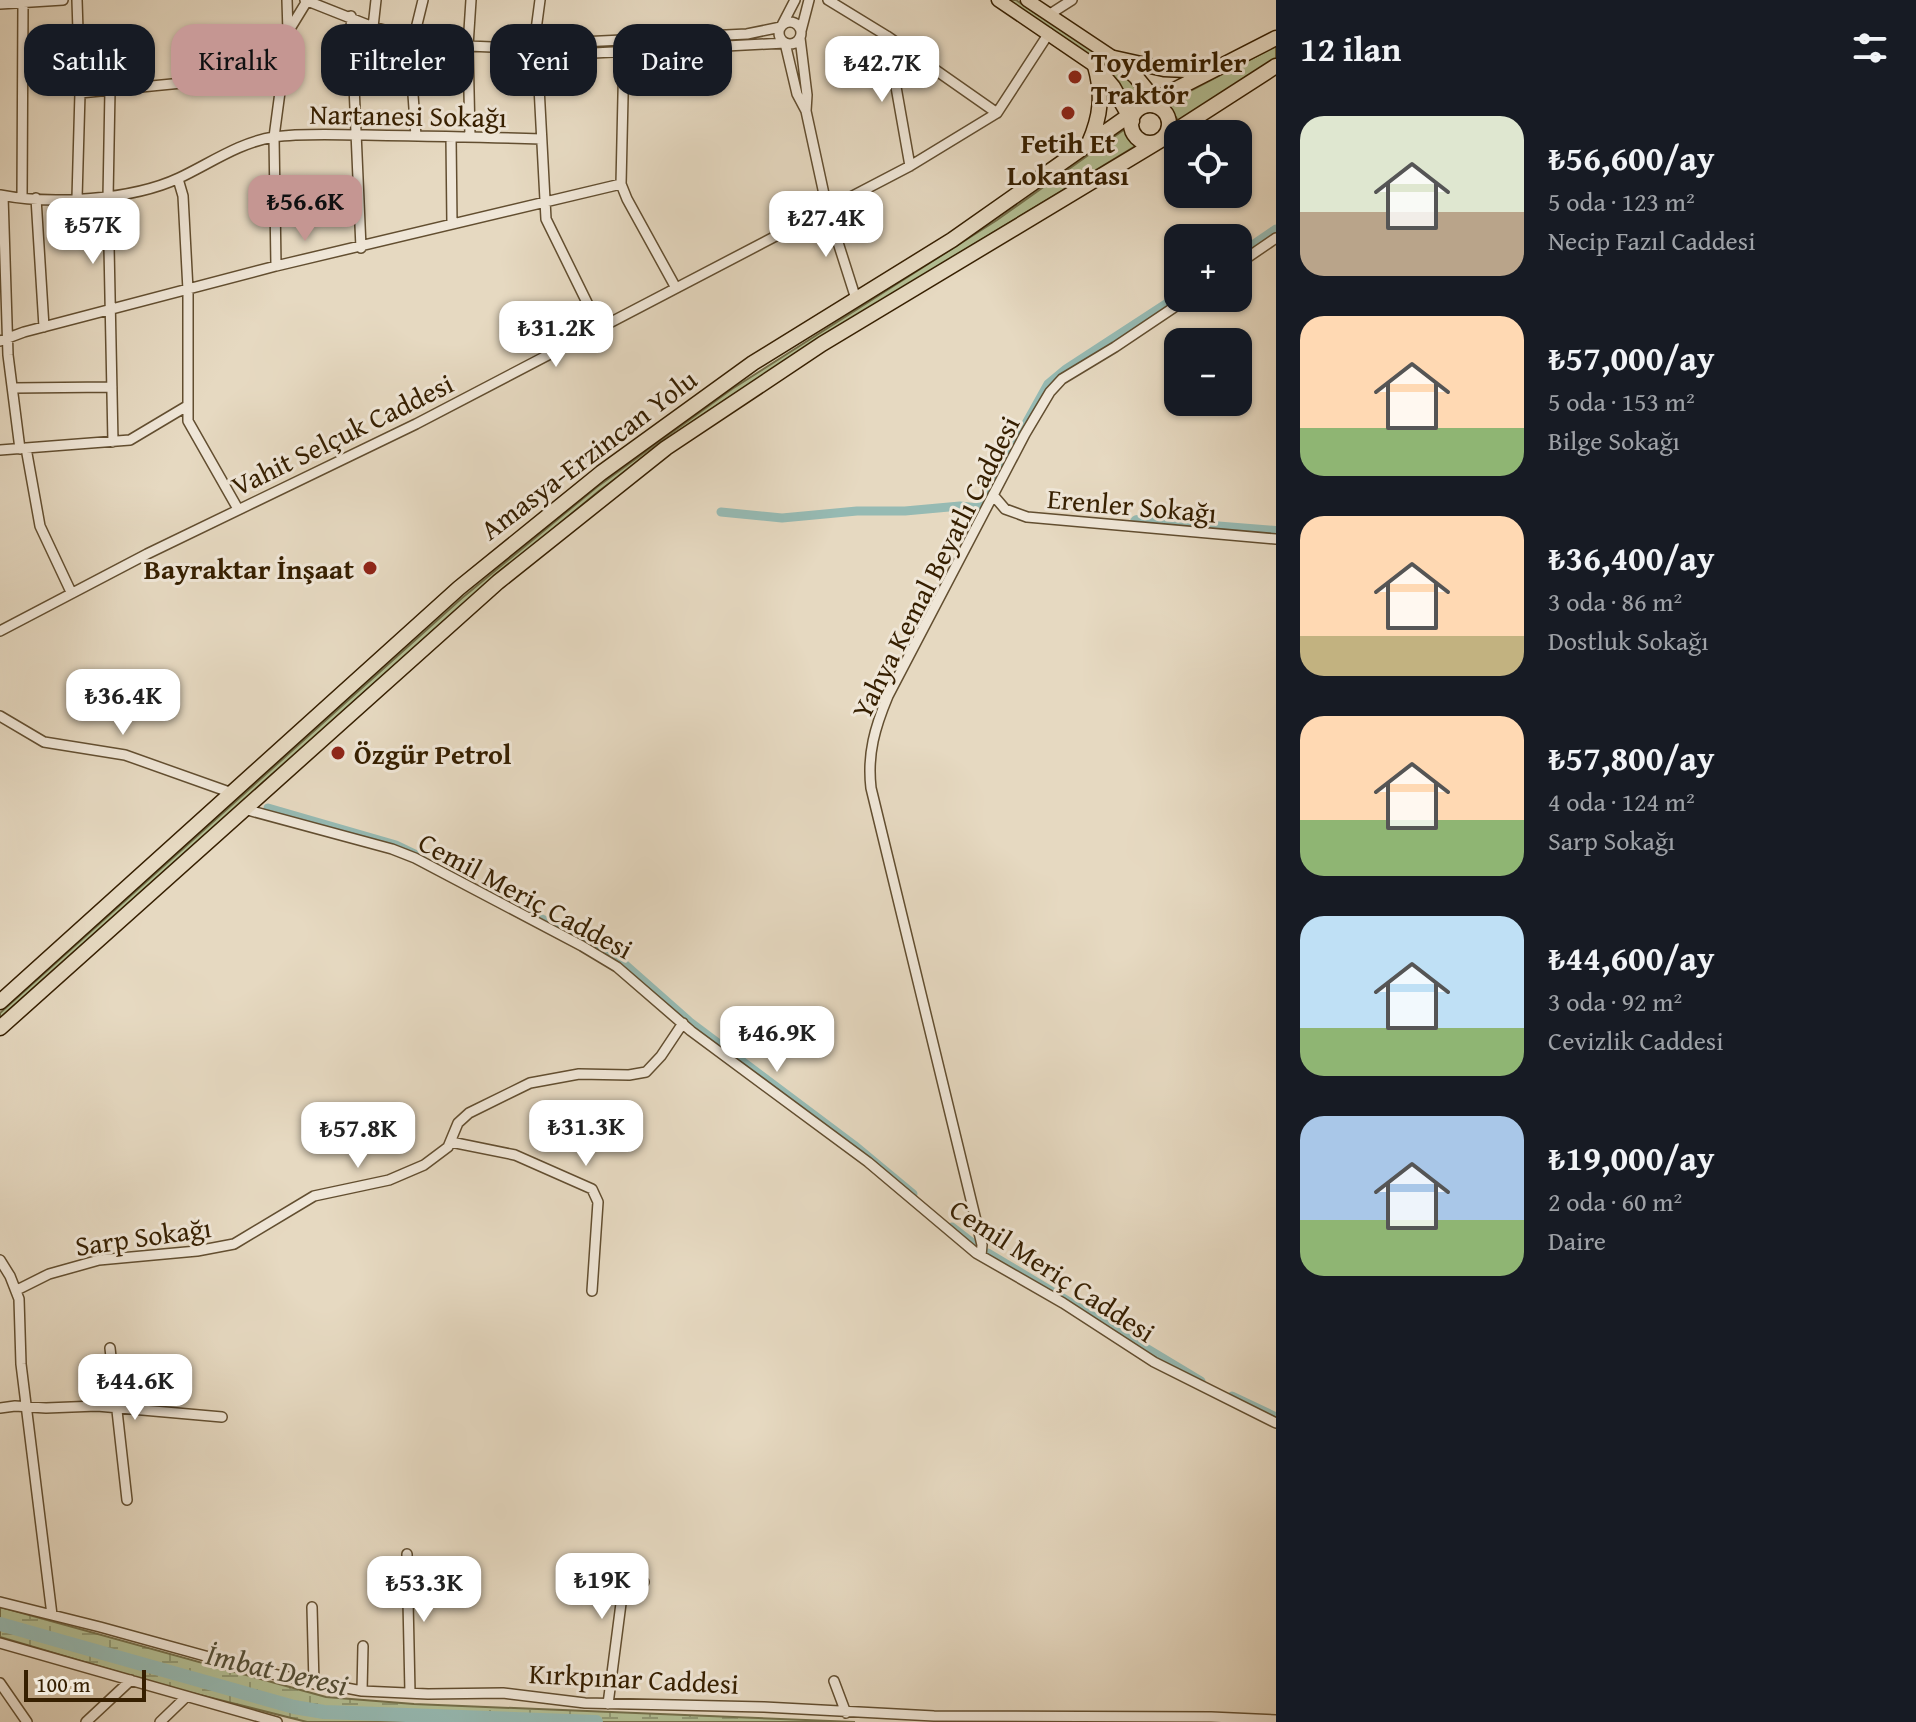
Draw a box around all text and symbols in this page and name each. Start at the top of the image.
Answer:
chip: Satılık [24,24,155,96]
chip: Kiralık [171,24,305,96]
chip: Filtreler [321,24,474,96]
chip: Yeni [490,24,597,96]
chip: Daire [613,24,732,96]
text: 12 ilan [1300,24,1401,73]
icon: filters [1848,26,1892,70]
pin: ₺42.7K [817,36,947,104]
place label: Toydemirler Traktör [1091,41,1246,114]
text: ₺42.7K [843,42,921,81]
marker: Toydemirler Traktör [1066,68,1084,86]
street label: Nartanesi Sokağı [309,93,507,137]
marker: Fetih Et Lokantası [1059,104,1077,122]
map controls [1164,120,1252,416]
button: locate [1164,120,1252,208]
place label: Fetih Et Lokantası [1007,122,1129,195]
text: ₺56,600/ay [1548,133,1714,182]
icon: home [1364,148,1460,244]
pin: ₺56.6K [240,175,370,243]
text: ₺56.6K [266,181,344,220]
text: 5 oda · 123 m² [1548,182,1695,221]
pin: ₺27.4K [761,191,891,259]
text: ₺27.4K [787,197,865,236]
pin: ₺57K [46,198,140,266]
text: ₺57K [65,204,121,243]
text: Necip Fazıl Caddesi [1548,221,1755,260]
button: + [1164,224,1252,312]
pin: ₺31.2K [491,301,621,369]
text: ₺31.2K [517,307,595,346]
button: − [1164,328,1252,416]
text: ₺57,000/ay [1548,333,1714,382]
icon: home [1364,348,1460,444]
street label: Amasya-Erzincan Yolu [471,359,705,549]
street label: Vahit Selçuk Caddesi [224,362,460,506]
text: 5 oda · 153 m² [1548,382,1695,421]
street label: Yahya Kemal Beyatlı Caddesi [841,408,1029,726]
text: Bilge Sokağı [1548,421,1680,460]
street label: Erenler Sokağı [1046,477,1219,533]
text: ₺36,400/ay [1548,533,1714,582]
place label: Bayraktar İnşaat [144,548,354,589]
icon: home [1364,548,1460,644]
marker: Bayraktar İnşaat [361,559,379,577]
text: 3 oda · 86 m² [1548,582,1682,621]
text: Dostluk Sokağı [1548,621,1709,660]
pin: ₺36.4K [58,669,188,737]
text: ₺36.4K [84,675,162,714]
place label: Özgür Petrol [354,733,512,774]
text: ₺57,800/ay [1548,733,1714,782]
marker: Özgür Petrol [329,744,347,762]
icon: home [1364,748,1460,844]
text: 4 oda · 124 m² [1548,782,1695,821]
street label: Cemil Meriç Caddesi [411,821,641,969]
text: Sarp Sokağı [1548,821,1675,860]
text: ₺44,600/ay [1548,933,1714,982]
icon: home [1364,948,1460,1044]
text: 3 oda · 92 m² [1548,982,1682,1021]
pin: ₺46.9K [712,1006,842,1074]
text: ₺46.9K [738,1012,816,1051]
text: Cevizlik Caddesi [1548,1021,1723,1060]
pin: ₺31.3K [521,1100,651,1168]
pin: ₺57.8K [293,1102,423,1170]
text: ₺31.3K [547,1106,625,1145]
text: ₺57.8K [319,1108,397,1147]
text: ₺19,000/ay [1548,1133,1714,1182]
icon: home [1364,1148,1460,1244]
text: 2 oda · 60 m² [1548,1182,1682,1221]
street label: Cemil Meriç Caddesi [942,1188,1164,1352]
street label: Sarp Sokağı [72,1206,214,1266]
text: Daire [1548,1221,1606,1260]
pin: ₺44.6K [70,1354,200,1422]
text: ₺44.6K [96,1360,174,1399]
pin: ₺19K [555,1553,649,1621]
pin: ₺53.3K [359,1556,489,1624]
text: ₺19K [574,1559,630,1598]
text: ₺53.3K [385,1562,463,1601]
water label: İmbat Deresi [202,1631,353,1707]
street label: Kırkpınar Caddesi [528,1652,740,1704]
scale bar [24,1666,146,1702]
text: 100 m [36,1668,91,1700]

